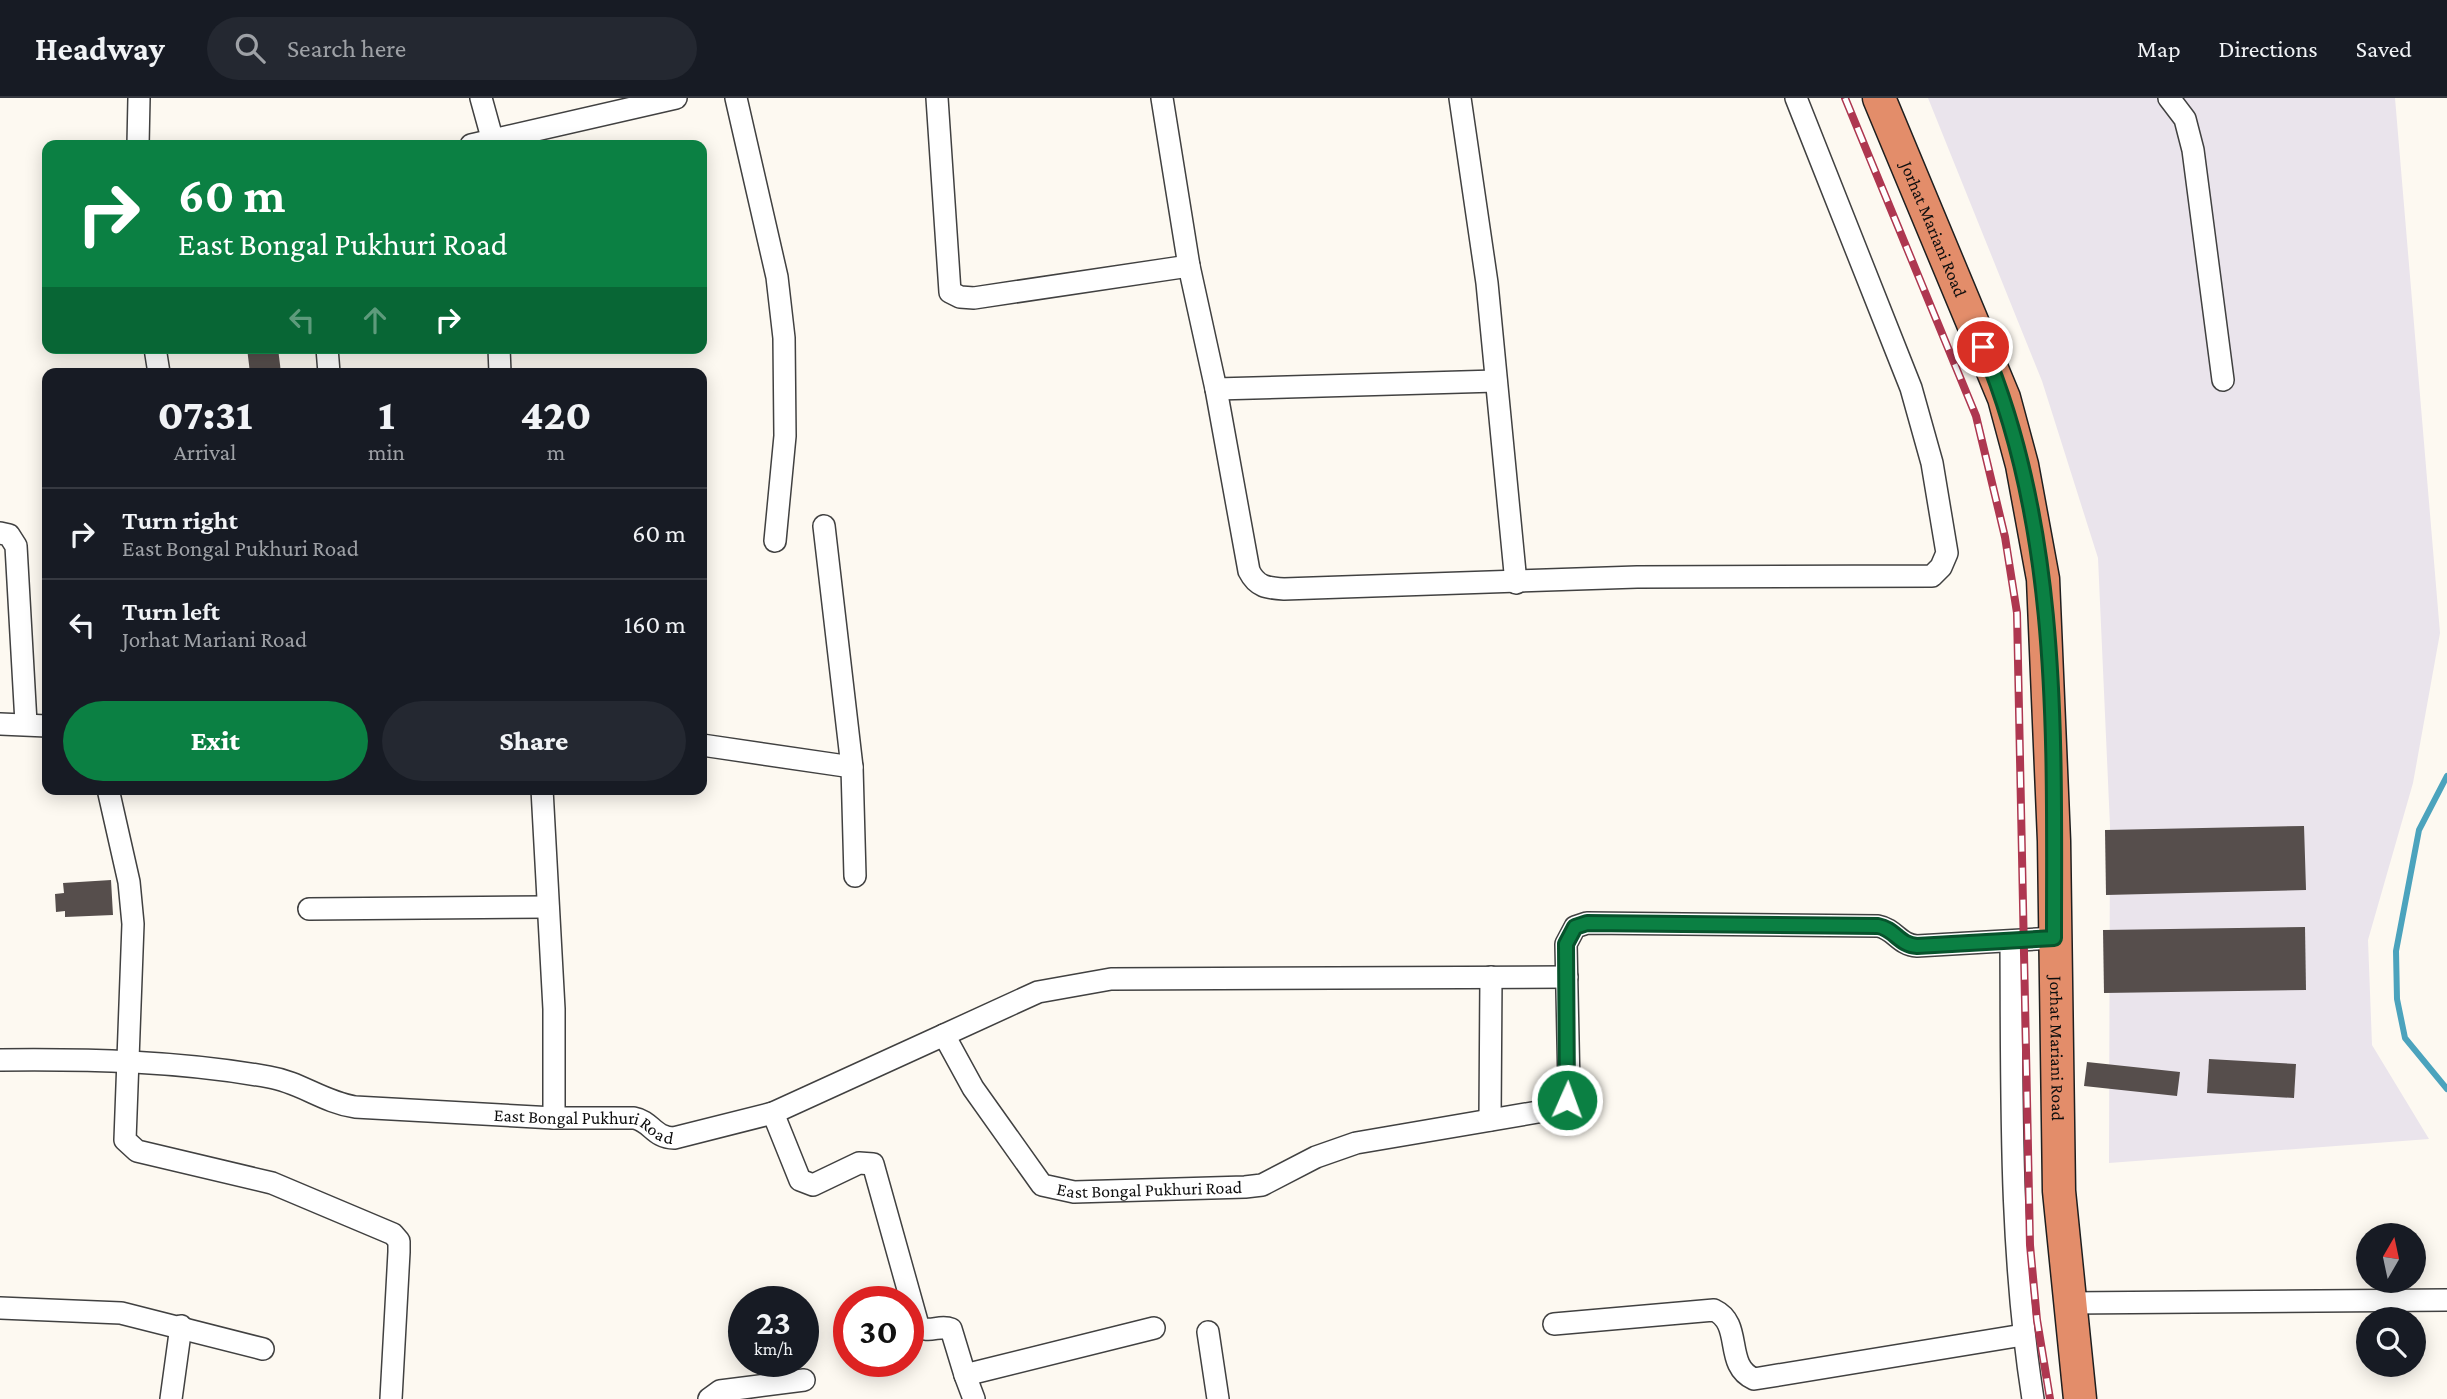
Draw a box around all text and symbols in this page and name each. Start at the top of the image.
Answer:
search box [207,17,697,80]
icon: search [231,29,269,67]
text: Headway [35,30,165,67]
text: Search here [287,34,406,63]
text: Map [2137,35,2181,62]
text: Directions [2219,35,2318,62]
text: Saved [2356,35,2412,62]
street label: Jorhat Mariani Road [1896,156,1971,300]
icon: right [63,168,154,259]
text: 60 m [178,168,285,223]
text: East Bongal Pukhuri Road [178,226,508,262]
icon: left [283,301,321,339]
icon: ahead [356,301,394,339]
icon: right [429,301,467,339]
pin [1953,317,2013,377]
icon: arrive [1964,328,2002,366]
text: 07:31 [158,391,252,438]
text: 1 [378,391,395,438]
text: 420 [520,391,591,438]
text: Arrival [174,439,236,465]
text: min [368,439,405,465]
text: m [547,439,565,465]
text: Turn right [122,506,238,535]
icon: right [63,515,101,553]
text: 60 m [632,519,686,548]
text: East Bongal Pukhuri Road [122,535,359,561]
text: Turn left [122,597,220,626]
icon: left [63,606,101,644]
text: 160 m [624,610,686,639]
text: Jorhat Mariani Road [122,626,307,652]
button: Exit [63,701,368,781]
button: Share [382,701,686,781]
street label: Jorhat Mariani Road [2046,974,2068,1122]
position arrow [1530,1063,1604,1137]
street label: East Bongal Pukhuri Road [493,1105,676,1148]
street label: East Bongal Pukhuri Road [1055,1177,1243,1202]
north arrow [2356,1223,2426,1293]
map controls [2356,1223,2426,1377]
speed limit sign: 30 [833,1286,924,1377]
text: 23 [756,1303,791,1342]
button: search [2356,1307,2426,1377]
text: km/h [754,1339,793,1359]

